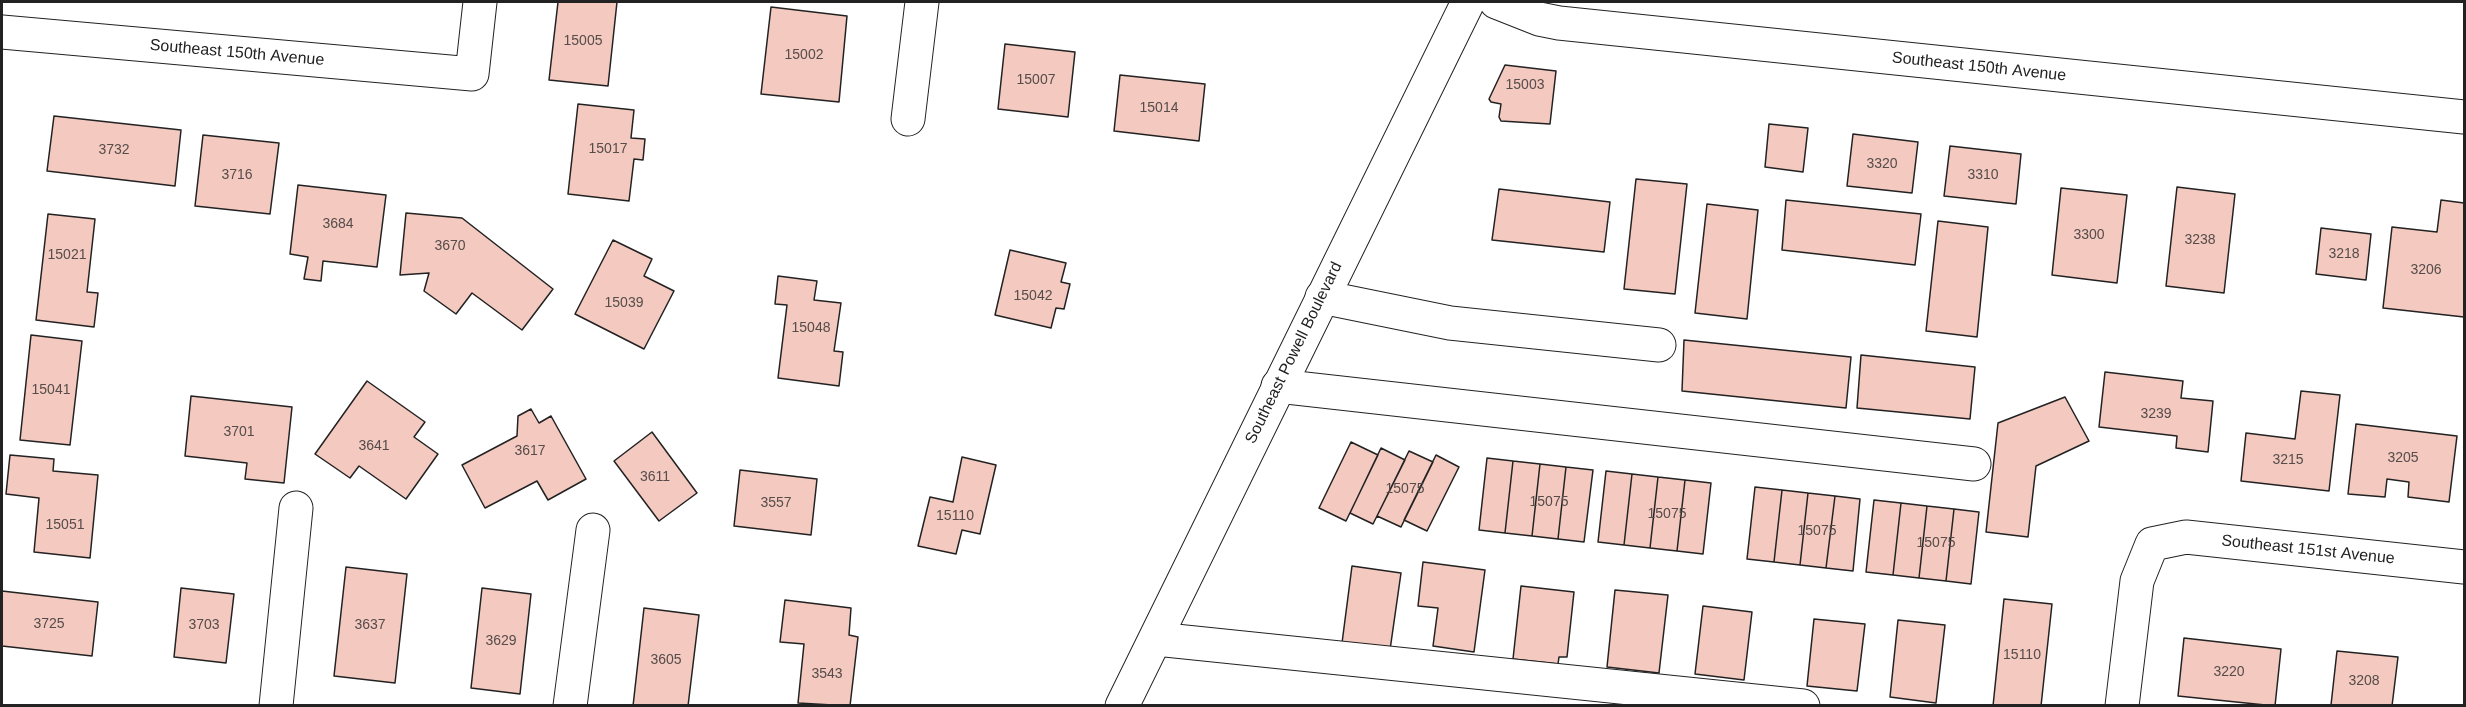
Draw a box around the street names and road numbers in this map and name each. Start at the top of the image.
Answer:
street label: Southeast 150th Avenue [149,36,325,70]
street label: Southeast 150th Avenue [1891,48,2067,86]
street label: Southeast Powell Boulevard [1242,259,1346,447]
street label: Southeast 151st Avenue [2220,531,2396,569]

